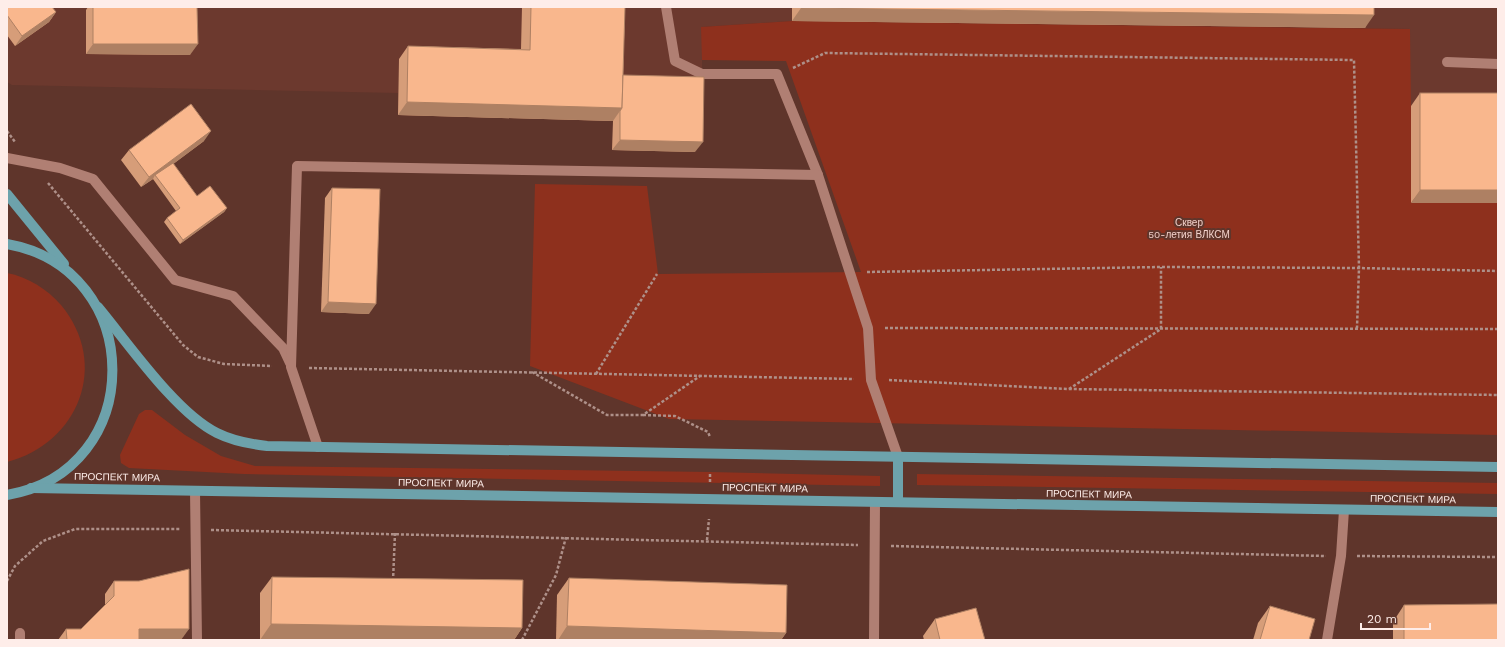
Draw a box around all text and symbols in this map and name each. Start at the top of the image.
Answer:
park label: Сквер 50-летия ВЛКСМ [1148,217,1230,240]
street label: ПРОСПЕКТ МИРА [74,471,160,483]
street label: ПРОСПЕКТ МИРА [398,477,484,489]
street label: ПРОСПЕКТ МИРА [722,482,808,494]
street label: ПРОСПЕКТ МИРА [1046,488,1132,500]
street label: ПРОСПЕКТ МИРА [1370,493,1456,505]
scale bar [1361,605,1430,631]
text: 20 m [1367,612,1397,626]

